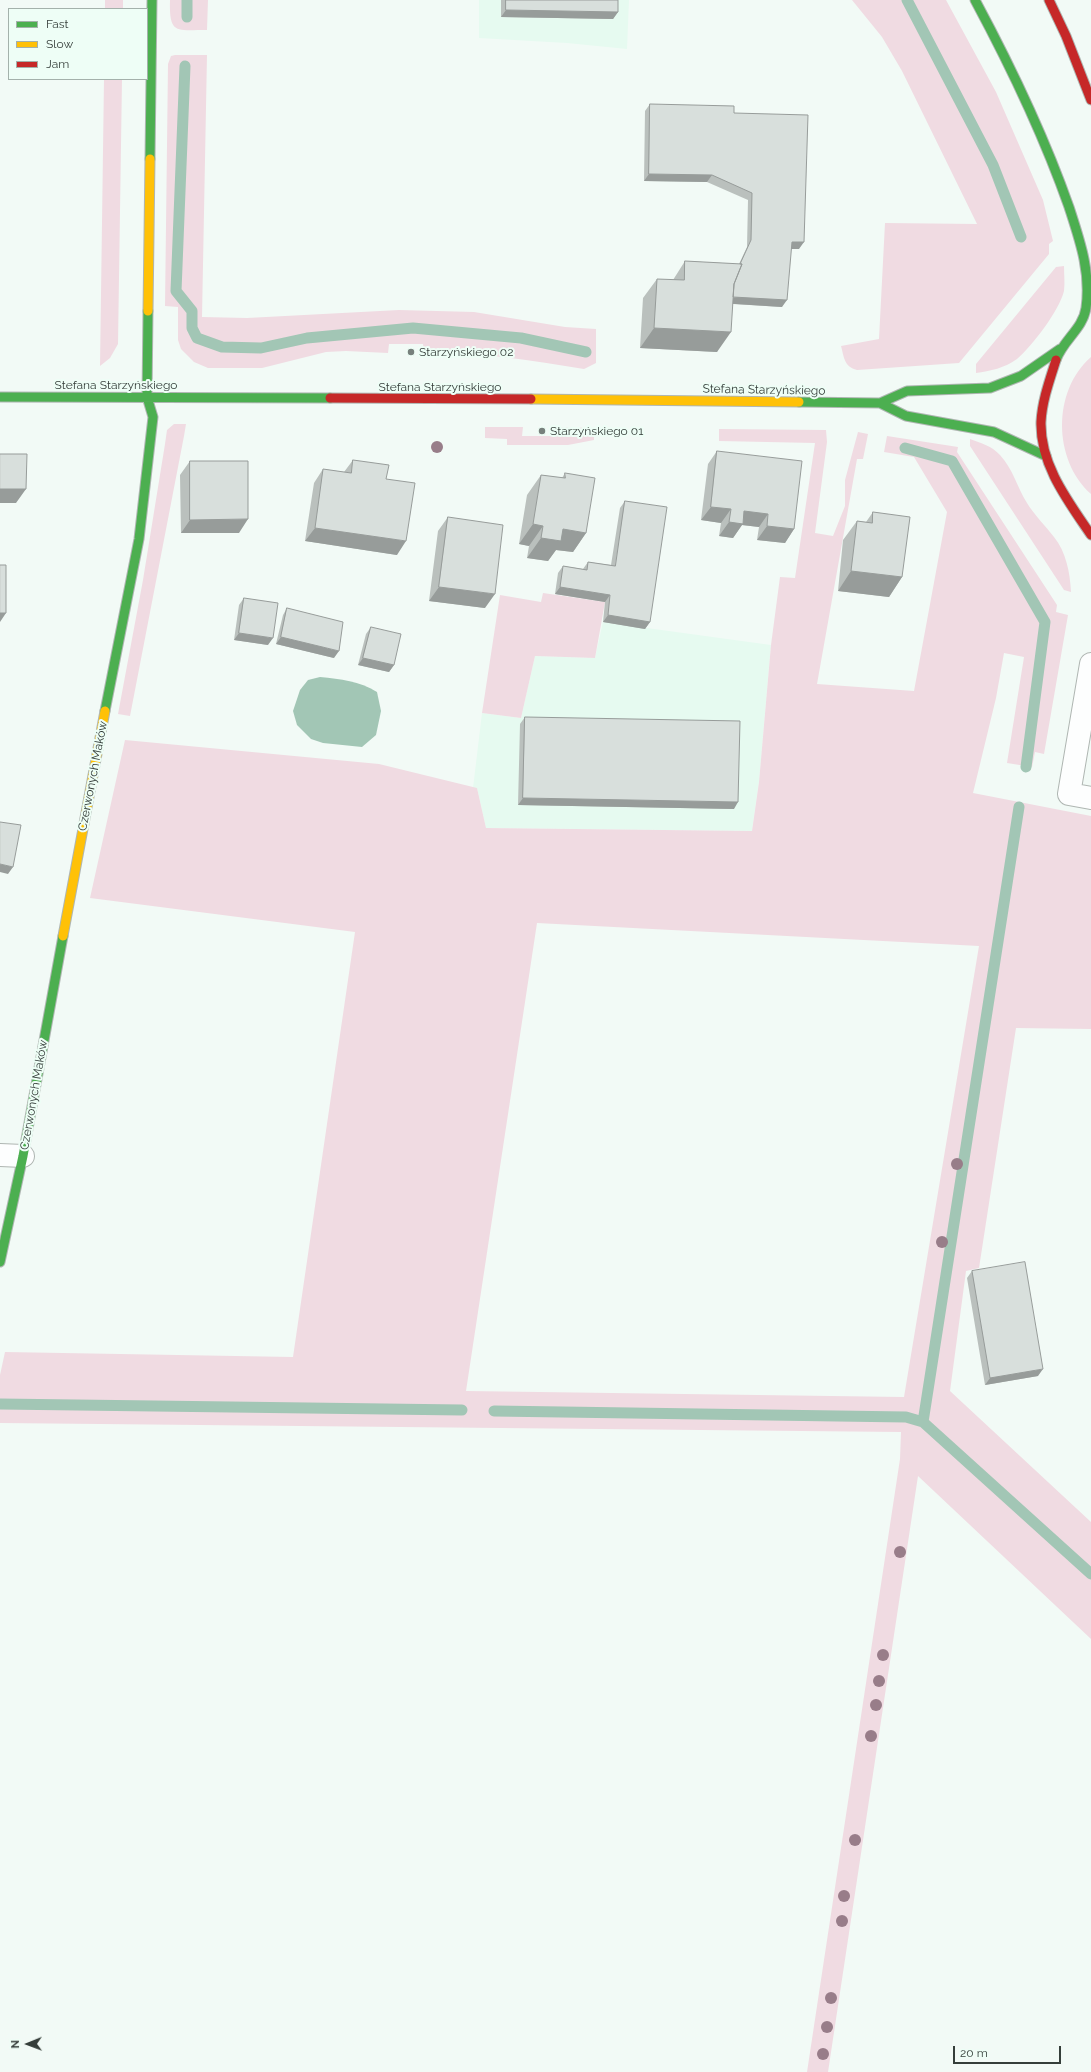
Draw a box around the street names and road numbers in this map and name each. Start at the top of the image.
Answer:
street label: Stefana Starzyńskiego [55,378,177,392]
street label: Stefana Starzyńskiego [379,380,501,394]
street label: Stefana Starzyńskiego [702,382,826,398]
street label: Czerwonych Maków [75,720,111,832]
street label: Czerwonych Maków [17,1039,51,1151]

